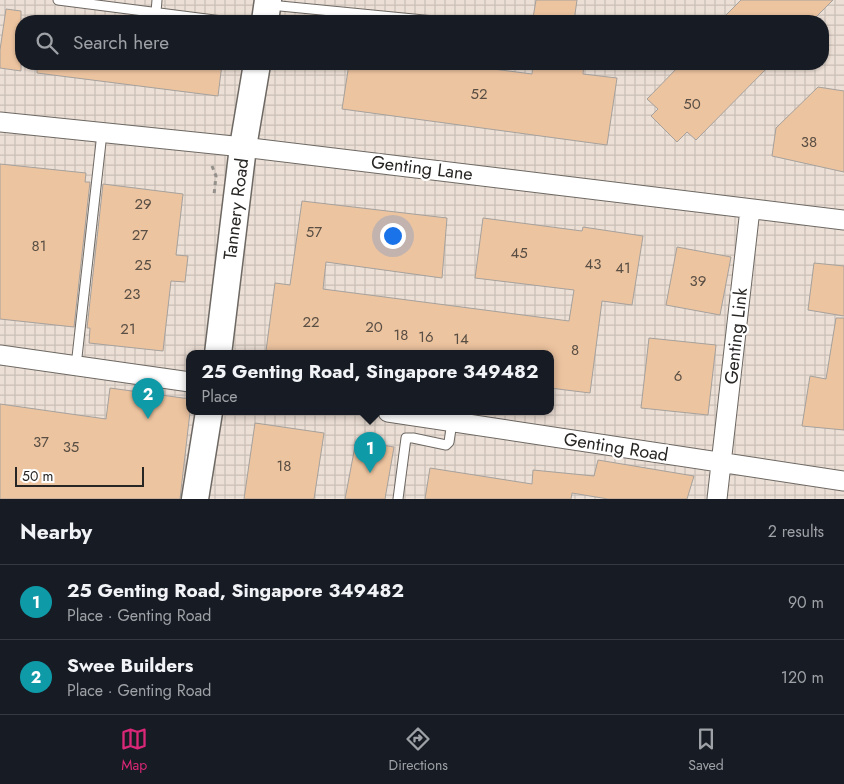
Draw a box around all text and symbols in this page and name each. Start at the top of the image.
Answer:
search box [15,15,829,70]
icon: search [33,29,61,57]
text: Search here [73,29,169,56]
house number: 52 [471,83,488,105]
house number: 50 [683,93,701,115]
house number: 38 [801,131,817,153]
street label: Genting Lane [370,149,474,187]
street label: Tannery Road [217,157,255,261]
house number: 29 [134,193,152,215]
house number: 57 [306,221,322,243]
your location [380,223,406,249]
house number: 27 [132,224,148,246]
house number: 81 [32,235,46,257]
house number: 45 [510,242,528,264]
house number: 43 [585,253,601,275]
house number: 25 [135,254,152,276]
house number: 41 [615,257,631,279]
house number: 39 [690,270,706,292]
house number: 23 [124,283,140,305]
street label: Genting Link [718,286,754,386]
house number: 22 [302,311,320,333]
house number: 20 [365,316,383,338]
house number: 21 [120,318,136,340]
house number: 18 [394,324,408,346]
house number: 16 [418,326,434,348]
house number: 14 [453,328,469,350]
house number: 8 [571,339,579,361]
popup [186,350,554,415]
text: 25 Genting Road, Singapore 349482 [202,358,538,385]
house number: 6 [674,365,682,387]
pin: 2 [132,378,164,419]
text: Place [202,385,238,408]
street label: Genting Road [562,426,670,468]
house number: 37 [33,431,49,453]
pin: 1 [354,432,386,473]
house number: 35 [63,436,79,458]
house number: 18 [277,455,291,477]
scale bar [15,464,144,487]
text: 50 m [22,466,53,486]
text: Nearby [20,517,92,547]
text: 2 results [768,520,824,543]
text: 25 Genting Road, Singapore 349482 [67,577,404,604]
text: 1 [32,591,40,614]
text: 90 m [788,591,824,614]
text: Place · Genting Road [67,604,211,627]
text: Swee Builders [67,652,194,679]
text: 2 [31,666,41,689]
text: 120 m [781,666,824,689]
text: Place · Genting Road [67,679,211,702]
tab: Map [120,725,148,775]
tab: Directions [389,725,448,775]
tab: Saved [688,725,724,775]

